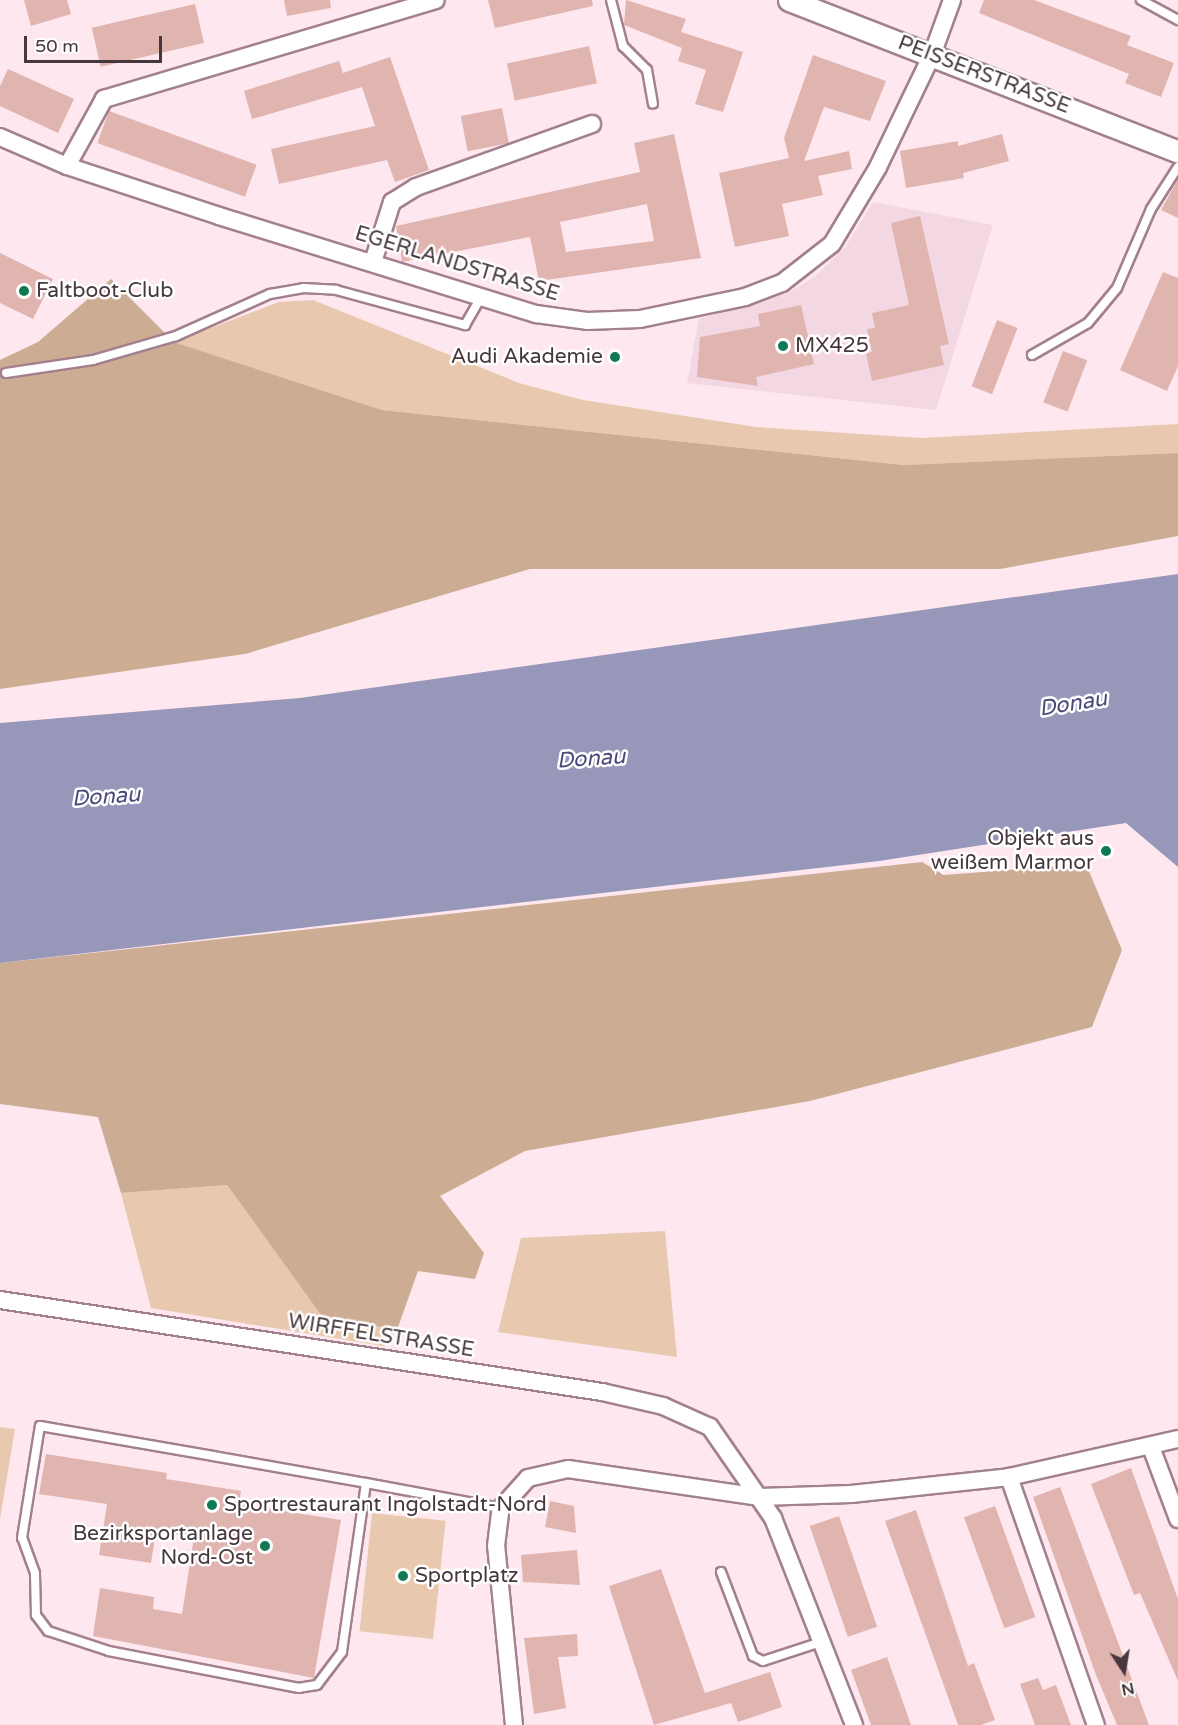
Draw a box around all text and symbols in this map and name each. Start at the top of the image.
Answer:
scale bar [27,24,165,62]
street label: PEISSERSTRASSE [894,31,1074,119]
text: 50 m [35,35,79,57]
street label: EGERLANDSTRASSE [352,221,562,307]
place label: Faltboot-Club [36,278,173,304]
marker: Faltboot-Club [17,284,31,298]
place label: MX425 [795,333,869,359]
marker: MX425 [776,339,790,353]
place label: Audi Akademie [451,344,603,370]
marker: Audi Akademie [608,350,622,364]
water label: Donau [1037,686,1109,722]
water label: Donau [556,743,626,775]
water label: Donau [71,781,141,813]
place label: Objekt aus weißem Marmor [931,826,1094,876]
marker: Objekt aus weißem Marmor [1099,844,1113,858]
street label: WIRFFELSTRASSE [286,1309,476,1363]
place label: Sportrestaurant Ingolstadt-Nord [224,1492,547,1518]
marker: Sportrestaurant Ingolstadt-Nord [205,1498,219,1512]
place label: Bezirksportanlage Nord-Ost [73,1521,253,1571]
marker: Bezirksportanlage Nord-Ost [258,1539,272,1553]
place label: Sportplatz [415,1563,518,1589]
marker: Sportplatz [396,1569,410,1583]
north arrow [1094,1641,1154,1701]
text: N [1119,1677,1136,1700]

